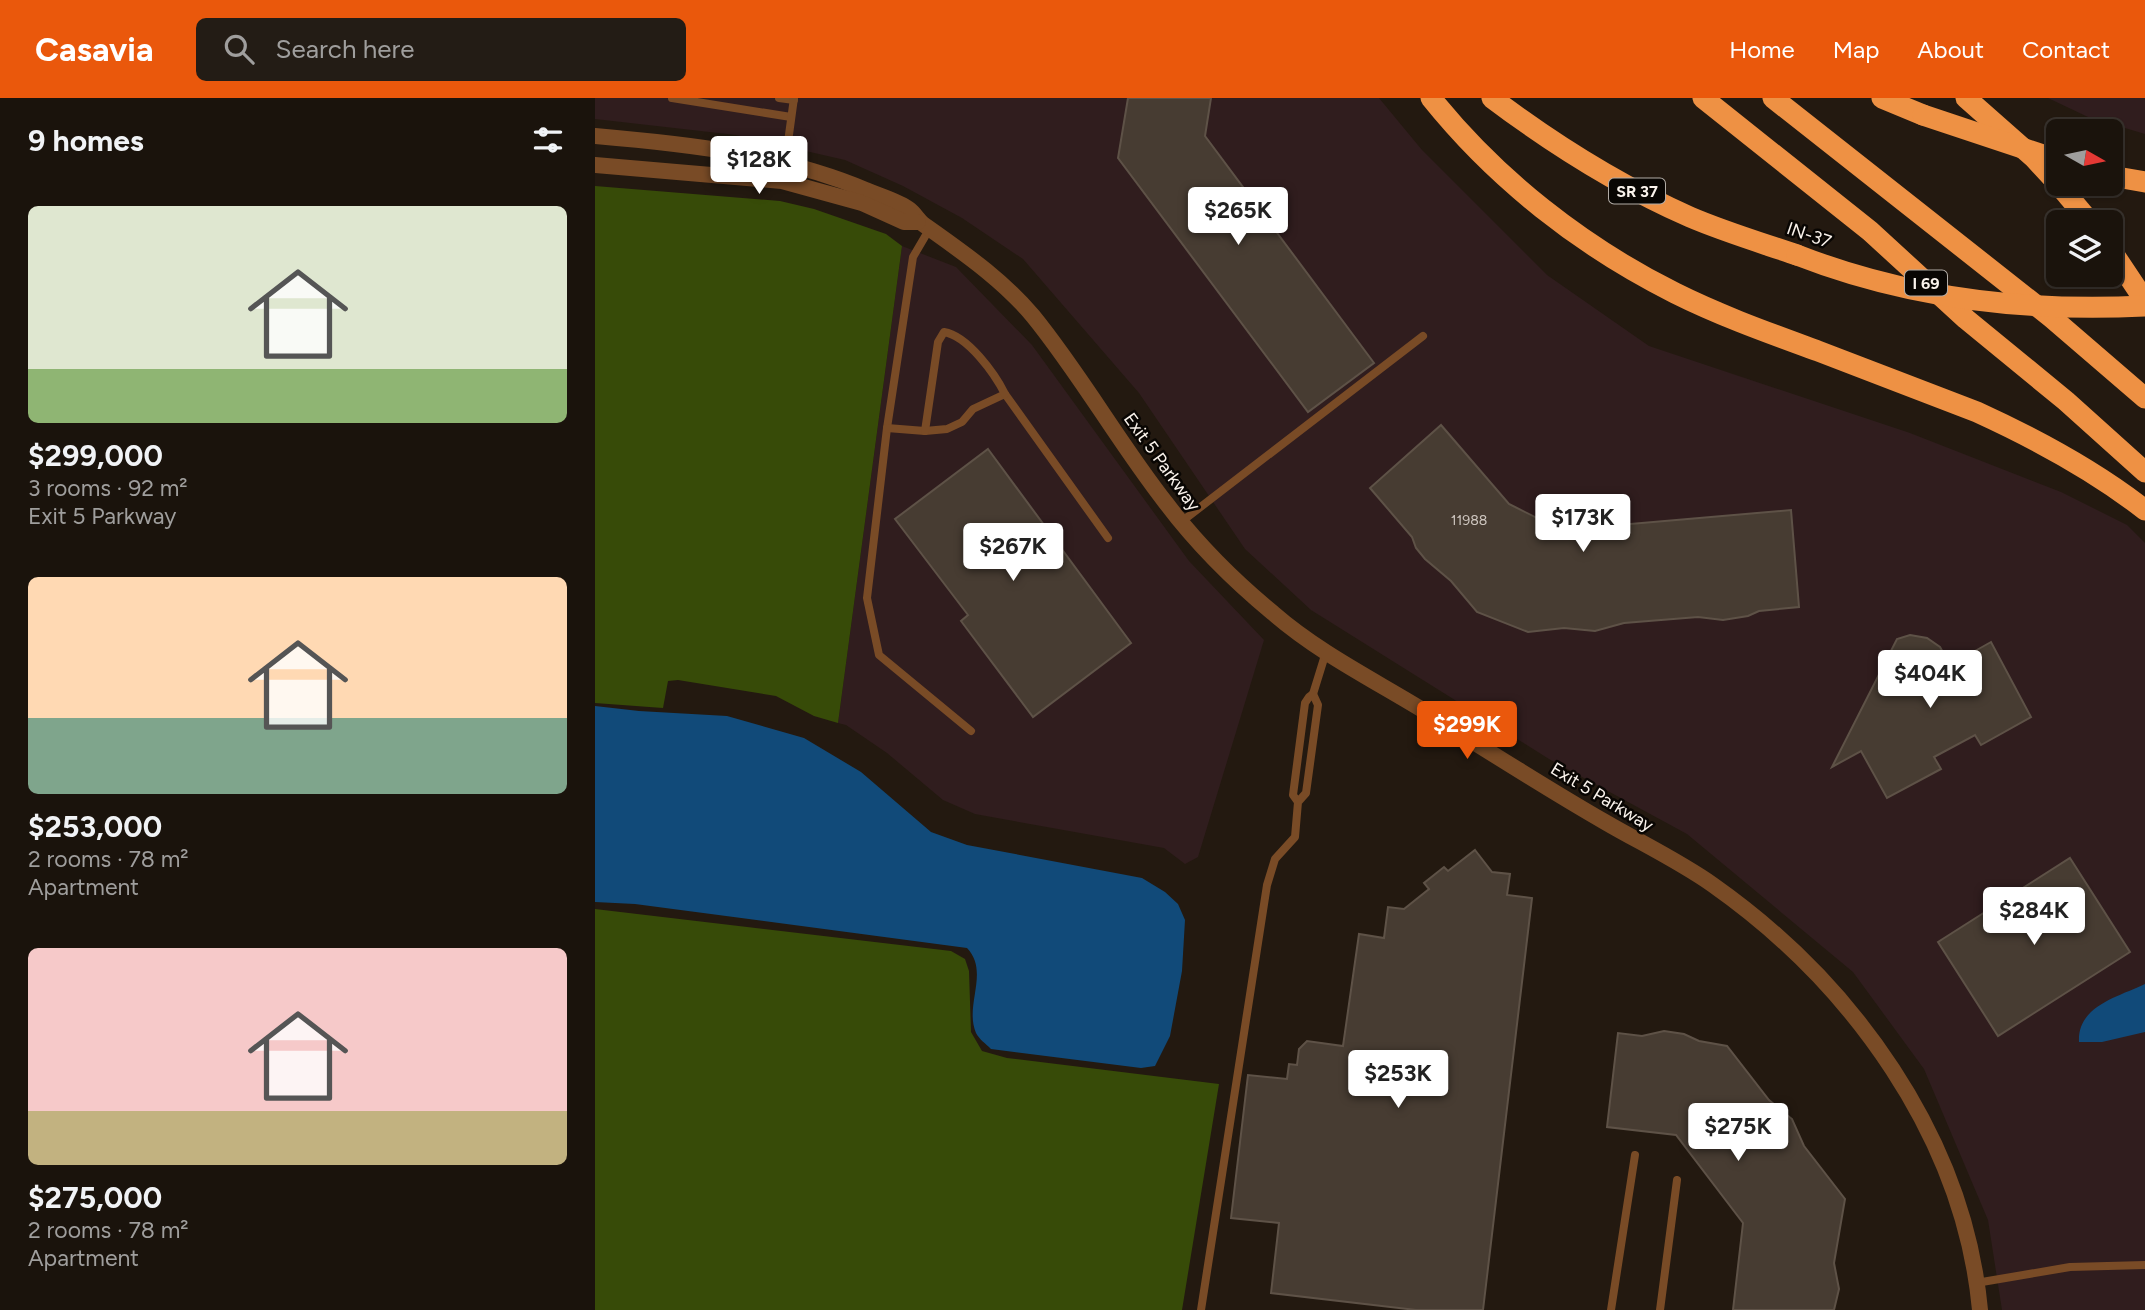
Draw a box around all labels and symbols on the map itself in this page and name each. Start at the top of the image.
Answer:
north arrow [2046,119,2123,196]
pin: $128K [710,136,808,196]
road number: SR 37 [1609,178,1665,204]
pin: $265K [1189,188,1287,247]
street label: IN-37 [1784,217,1835,253]
road number: I 69 [1905,270,1947,295]
street label: Exit 5 Parkway [1119,409,1205,516]
pin: $173K [1534,494,1632,554]
house number: 11988 [1451,512,1487,529]
pin: $267K [964,524,1062,583]
pin: $404K [1881,650,1979,710]
pin: $299K [1418,702,1516,761]
street label: Exit 5 Parkway [1547,758,1658,837]
pin: $284K [1985,888,2083,947]
pin: $253K [1349,1051,1447,1110]
pin: $275K [1689,1104,1787,1163]

